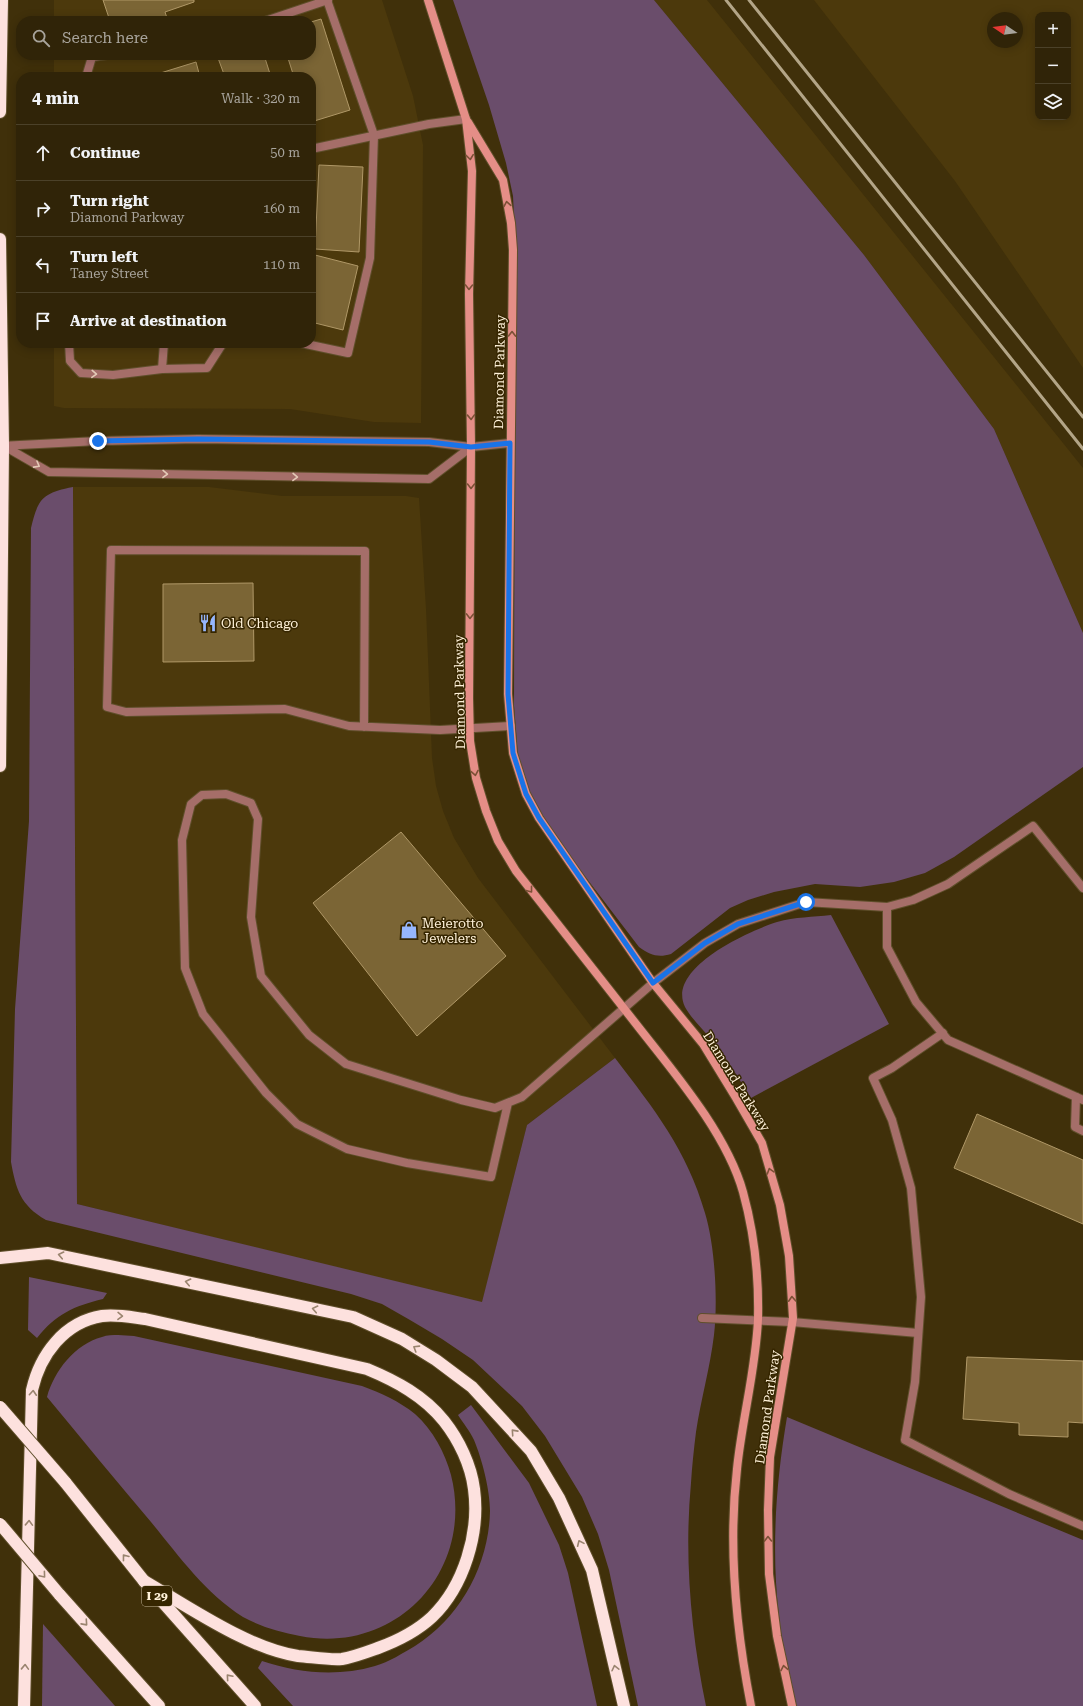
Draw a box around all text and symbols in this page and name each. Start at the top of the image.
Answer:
north arrow [987,12,1023,48]
map controls [1035,12,1071,120]
button: + [1035,12,1071,48]
search box [16,16,316,60]
icon: search [30,27,52,49]
text: Search here [62,29,148,47]
button: − [1035,48,1071,84]
button: layers [1035,84,1071,120]
text: 4 min [32,88,79,108]
text: Walk · 320 m [221,91,300,106]
icon: ahead [32,142,54,164]
text: Continue [70,144,140,162]
text: 50 m [270,145,300,160]
one-way arrow [465,154,474,160]
text: Turn right [70,192,149,210]
icon: right [32,198,54,220]
text: 160 m [263,201,300,216]
one-way arrow [504,201,512,207]
text: Diamond Parkway [70,210,185,225]
text: Turn left [70,248,138,266]
icon: left [32,254,54,276]
text: 110 m [263,257,300,272]
text: Taney Street [70,266,149,281]
one-way arrow [465,284,473,290]
icon: arrive [32,310,54,332]
text: Arrive at destination [70,312,226,330]
street label: Diamond Parkway [491,314,508,429]
one-way arrow [508,331,516,337]
one-way arrow [91,369,97,378]
one-way arrow [466,414,475,420]
route end [89,432,107,450]
one-way arrow [33,460,40,468]
one-way arrow [162,470,168,478]
one-way arrow [292,473,298,481]
one-way arrow [467,483,475,489]
restaurant icon: Old Chicago [198,613,218,633]
one-way arrow [466,613,474,619]
place label: Old Chicago [221,616,298,631]
street label: Diamond Parkway [451,634,468,749]
one-way arrow [471,770,479,776]
one-way arrow [526,885,533,892]
route start [797,893,815,911]
place label: Meierotto Jewelers [422,916,484,946]
shop icon: Meierotto Jewelers [399,920,419,940]
street label: Diamond Parkway [700,1029,773,1134]
one-way arrow [766,1168,775,1175]
one-way arrow [58,1252,64,1260]
one-way arrow [185,1278,191,1287]
one-way arrow [787,1296,796,1302]
one-way arrow [312,1305,318,1313]
one-way arrow [117,1312,123,1320]
one-way arrow [413,1345,420,1352]
street label: Diamond Parkway [752,1349,783,1465]
one-way arrow [28,1390,37,1396]
one-way arrow [511,1429,519,1437]
one-way arrow [25,1520,33,1526]
one-way arrow [764,1536,772,1542]
one-way arrow [577,1540,585,1548]
one-way arrow [123,1555,130,1562]
one-way arrow [39,1570,46,1577]
road number: I 29 [142,1586,172,1606]
one-way arrow [81,1618,88,1626]
one-way arrow [21,1664,29,1670]
one-way arrow [612,1665,620,1671]
one-way arrow [780,1665,788,1671]
one-way arrow [226,1674,233,1682]

